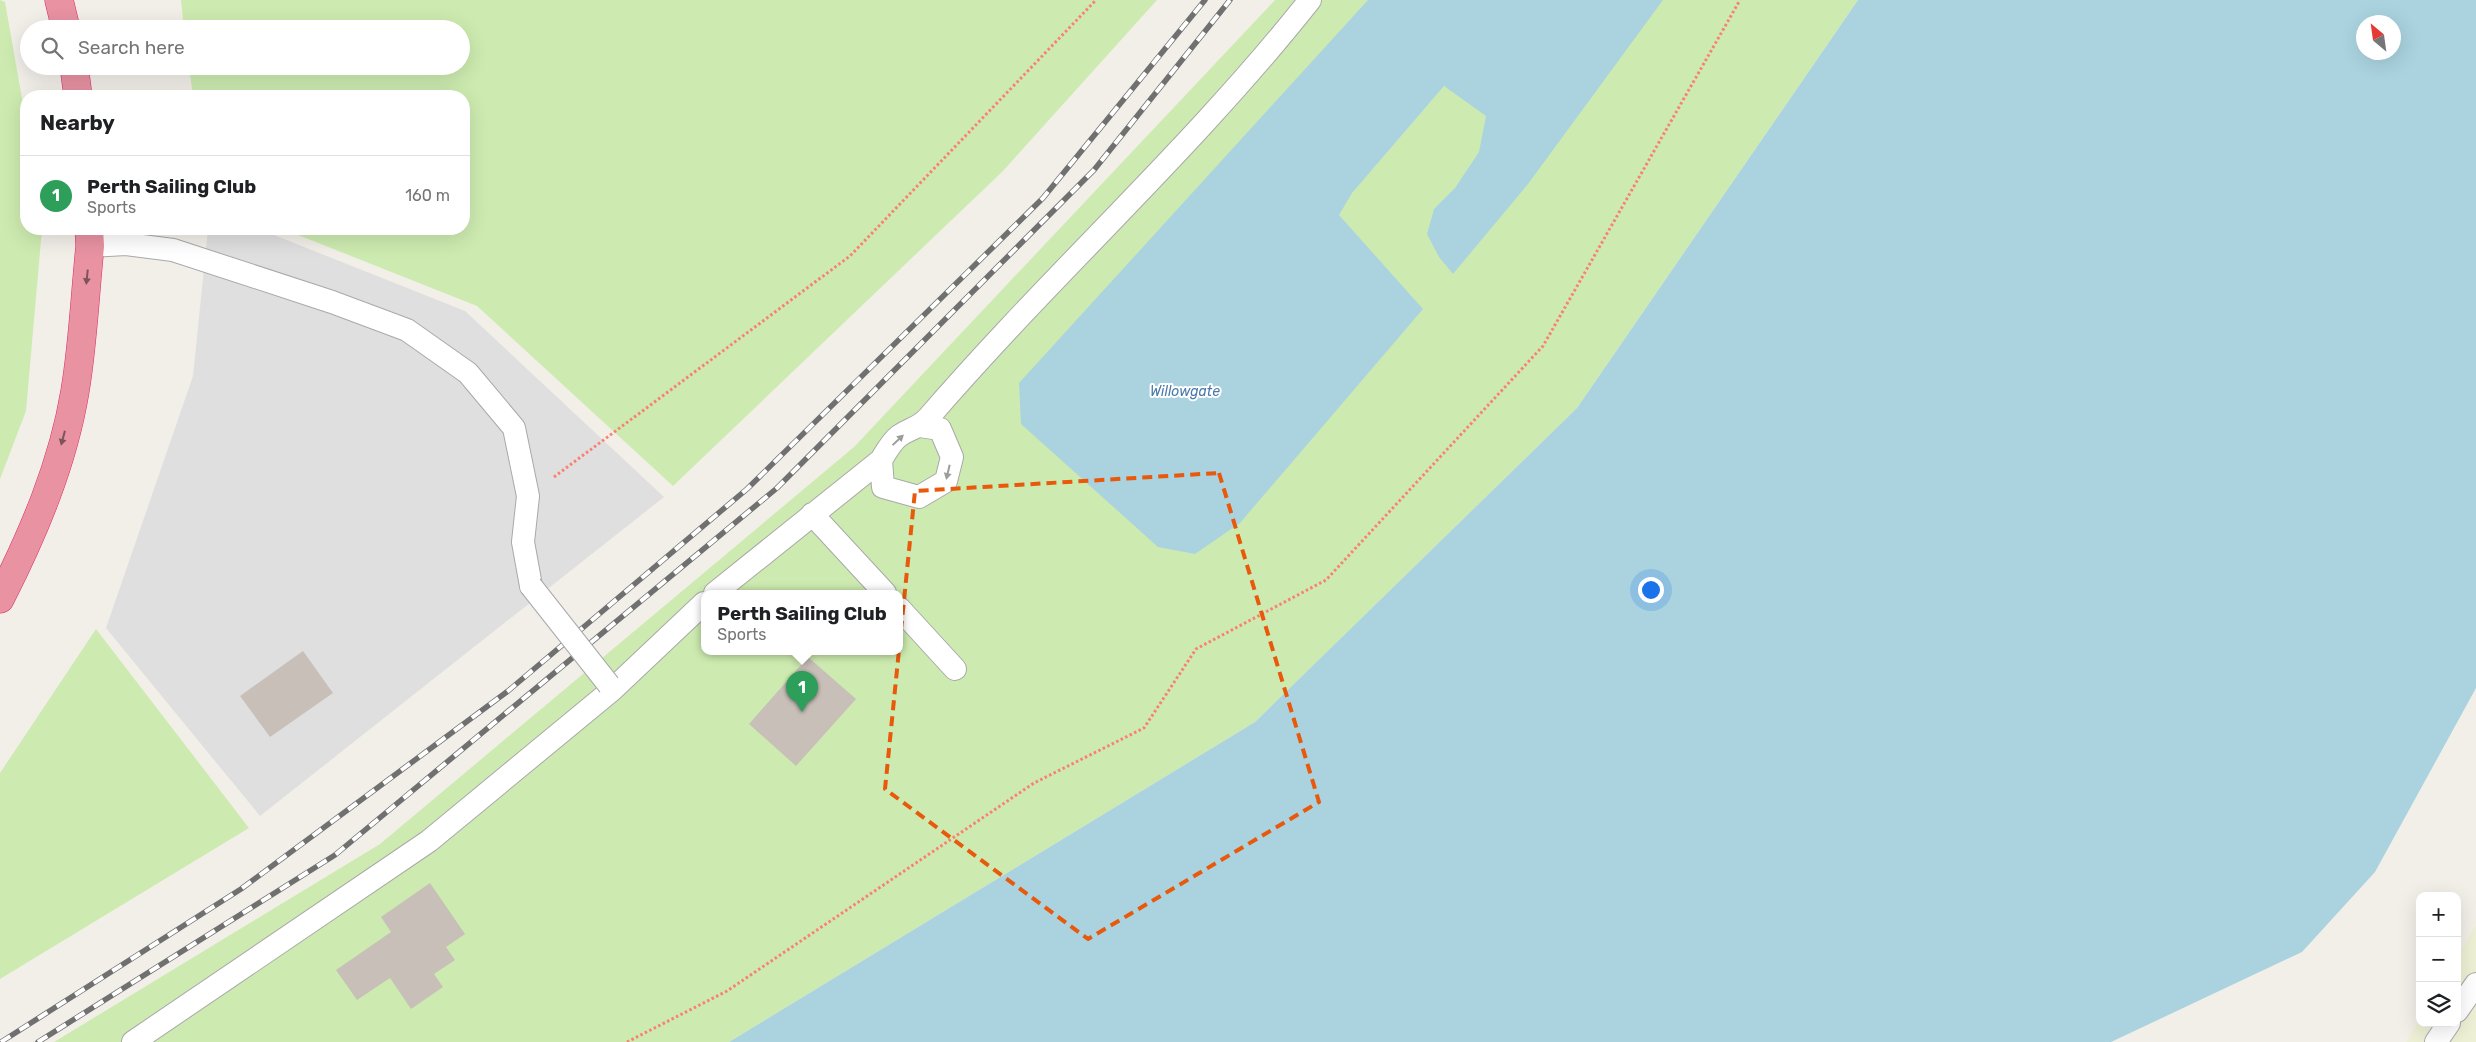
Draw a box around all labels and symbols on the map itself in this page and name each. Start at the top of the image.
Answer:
north arrow [2356,15,2401,60]
one-way arrow [83,270,91,286]
water label: Willowgate [1150,383,1220,400]
one-way arrow [59,430,67,445]
one-way arrow [892,434,904,446]
one-way arrow [944,465,952,480]
your location [1638,577,1664,603]
pin: 1 [786,671,818,712]

